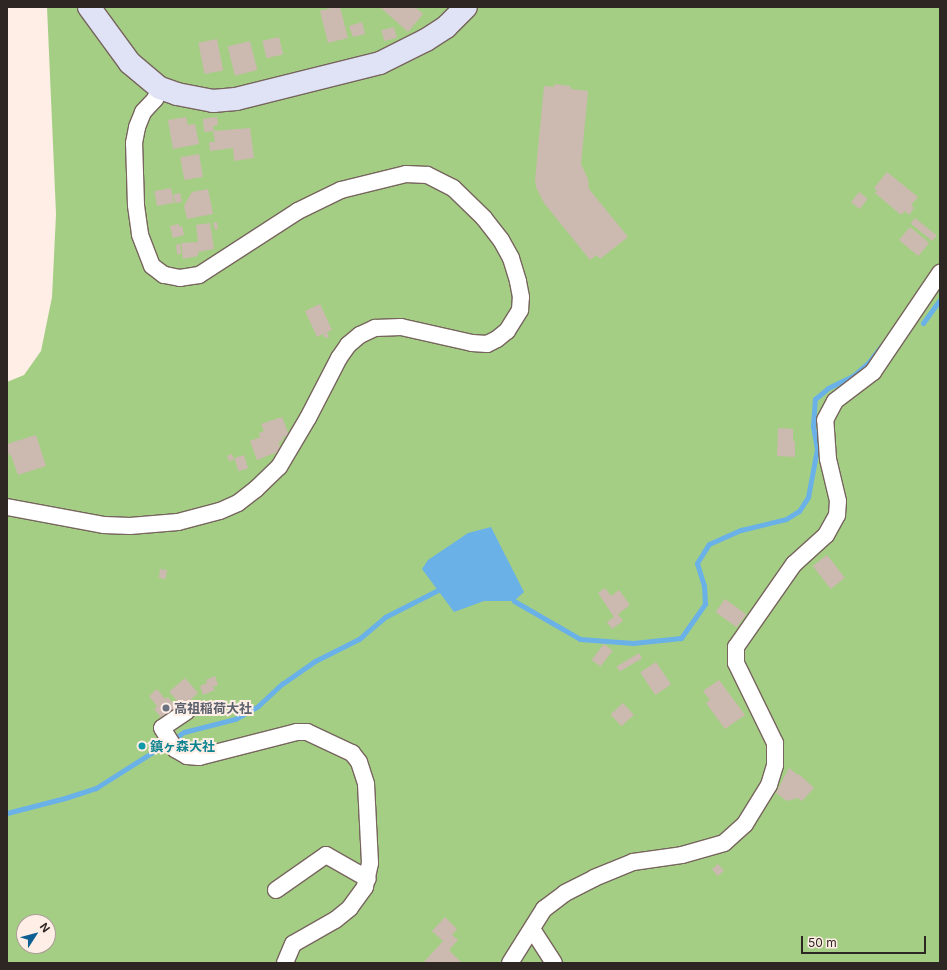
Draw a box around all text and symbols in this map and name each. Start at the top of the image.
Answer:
place label: 高祖稲荷大社 [174,700,252,716]
marker: 高祖稲荷大社 [161,703,171,713]
place label: 鎮ヶ森大社 [150,738,215,754]
marker: 鎮ヶ森大社 [137,741,147,751]
north arrow [16,914,56,954]
text: N [37,920,53,935]
scale bar [803,928,928,954]
text: 50 m [808,935,837,950]

